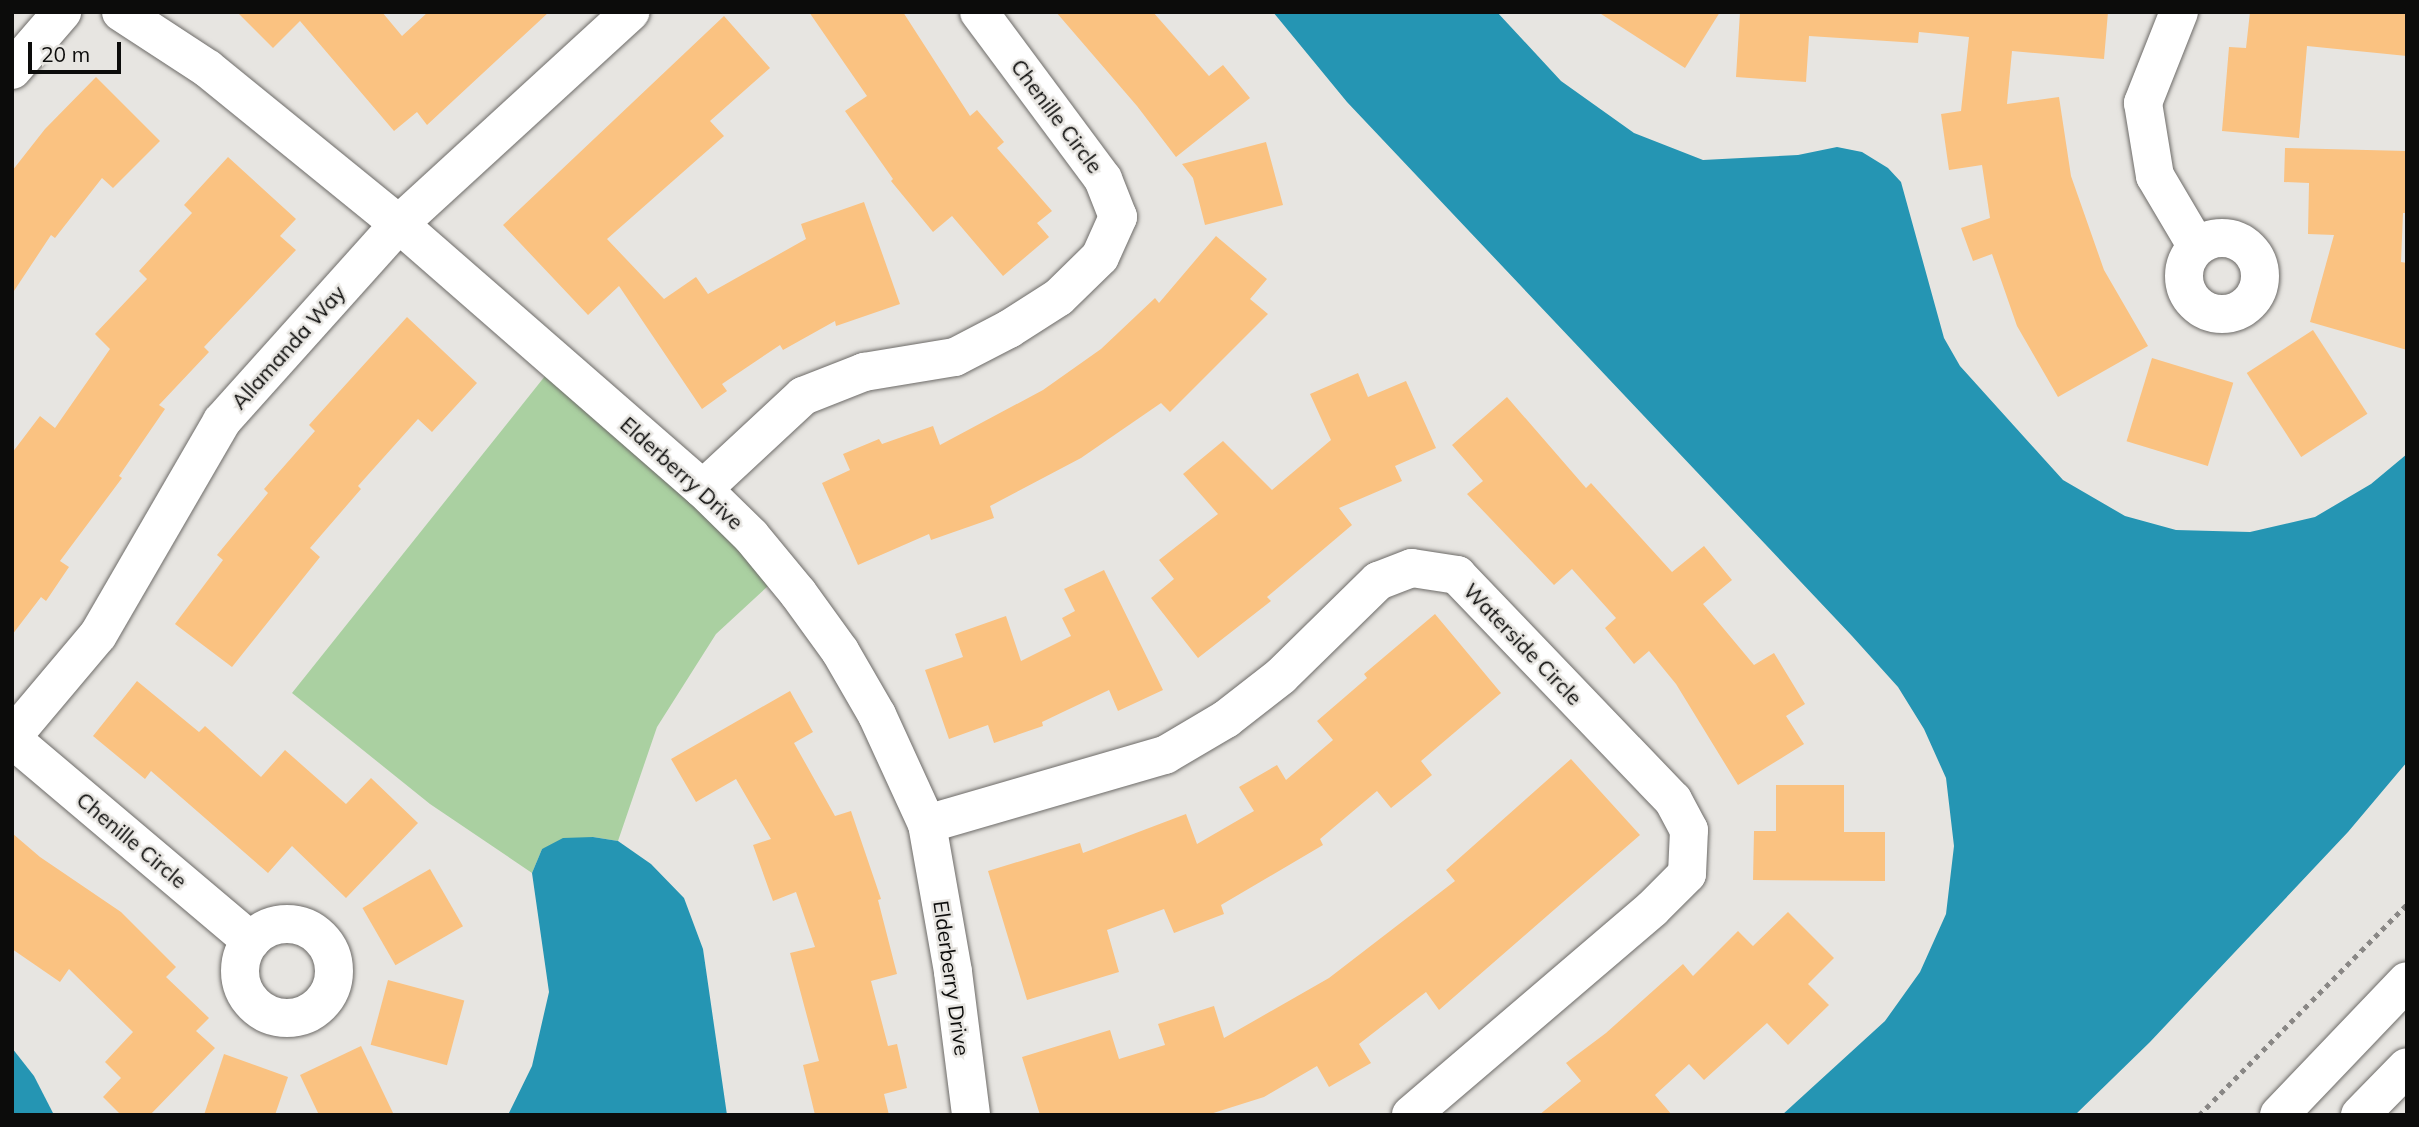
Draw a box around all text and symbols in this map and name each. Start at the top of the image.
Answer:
scale bar [32,28,124,72]
text: 20 m [41,41,90,67]
street label: Chenille Circle [1006,54,1108,178]
street label: Allamanda Way [226,280,350,414]
street label: Elderberry Drive [616,411,748,535]
street label: Waterside Circle [1459,578,1587,710]
street label: Chenille Circle [72,787,192,893]
street label: Elderberry Drive [929,899,975,1057]

